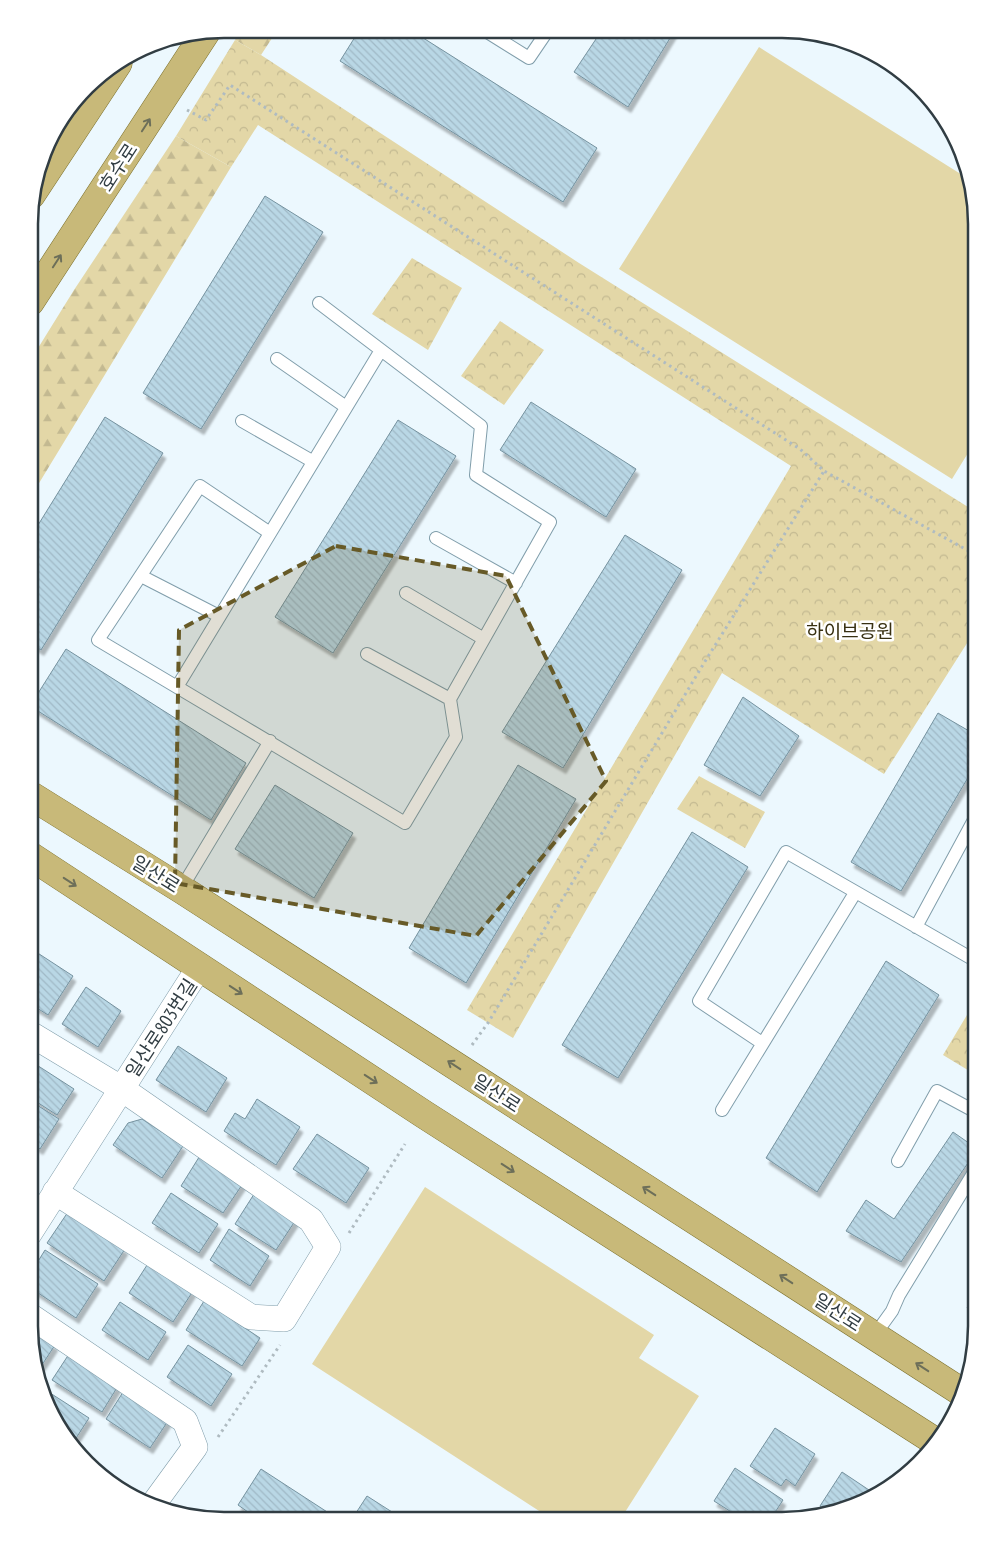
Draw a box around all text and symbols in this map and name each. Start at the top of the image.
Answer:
one-way arrow [140,118,151,132]
street label: 호수로 [94,138,142,196]
one-way arrow [52,254,62,268]
park label: 하이브공원 [806,619,894,643]
street label: 일산로 [127,850,185,898]
one-way arrow [63,877,77,887]
street label: 일산로803번길 [120,974,202,1082]
one-way arrow [228,985,242,995]
one-way arrow [447,1060,461,1070]
street label: 일산로 [468,1069,526,1117]
one-way arrow [364,1074,378,1084]
one-way arrow [500,1163,514,1173]
one-way arrow [643,1186,657,1196]
one-way arrow [779,1273,793,1284]
street label: 일산로 [809,1288,867,1336]
one-way arrow [916,1362,930,1372]

